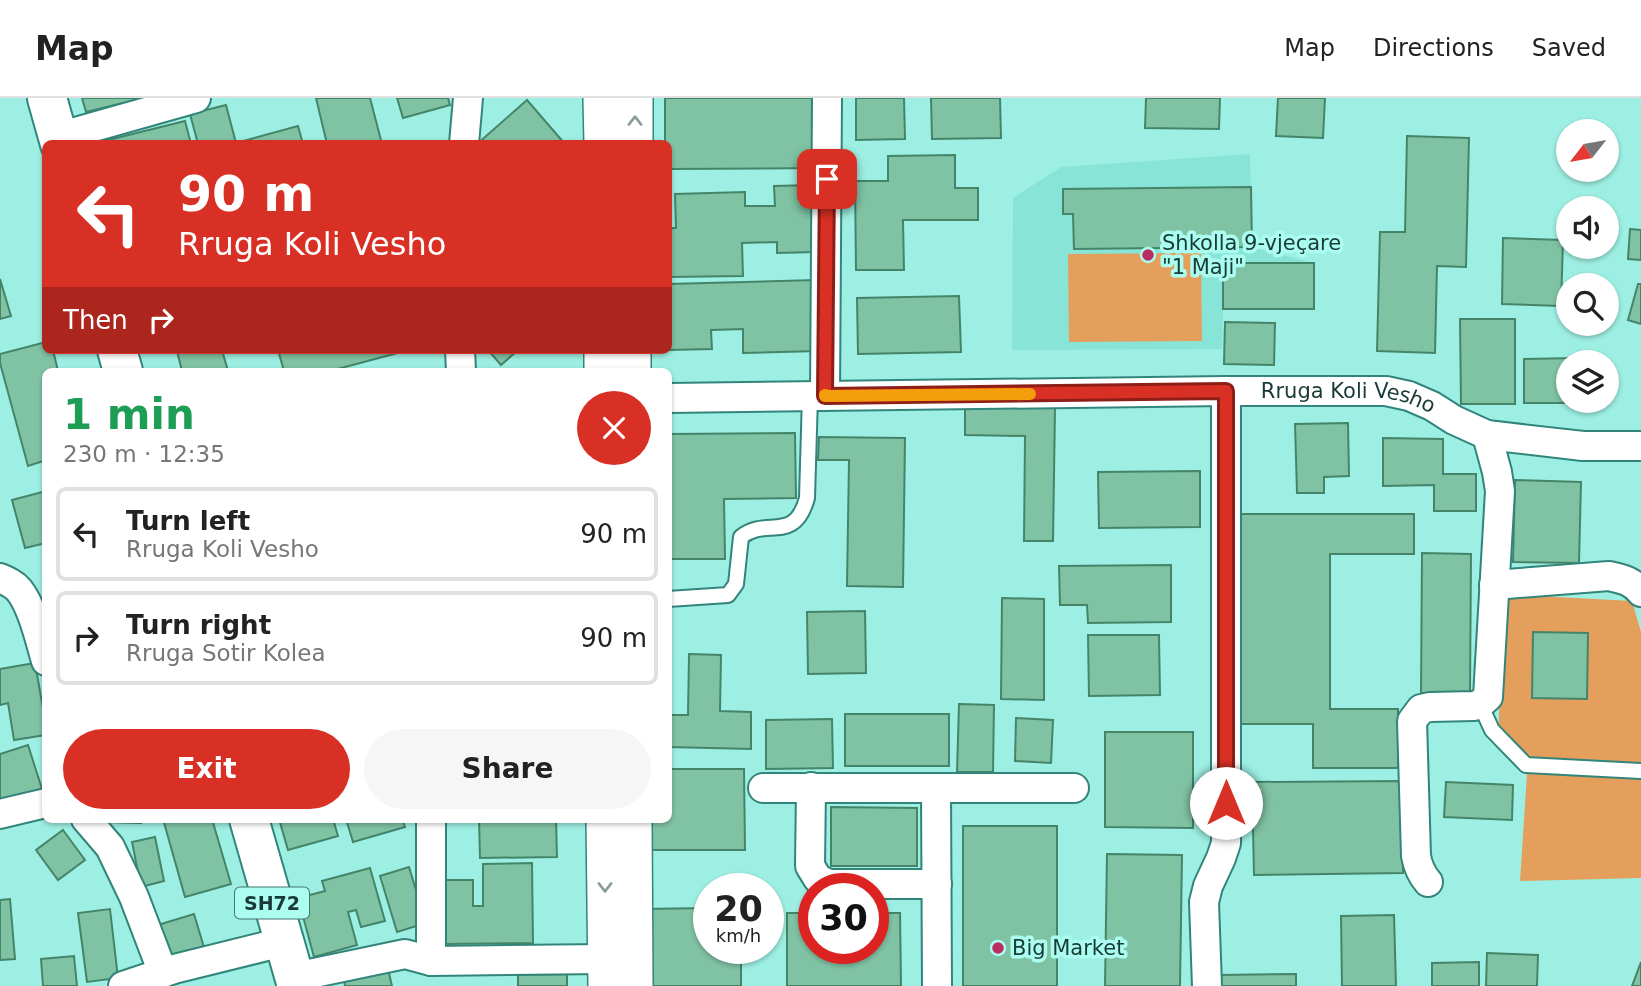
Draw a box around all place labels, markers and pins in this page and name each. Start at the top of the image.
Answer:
pin [797,149,857,209]
place label: Shkolla 9-vjeçare "1 Maji" [1162,231,1341,279]
marker: Shkolla 9-vjeçare "1 Maji" [1140,247,1156,263]
place label: Big Market [1012,936,1124,960]
marker: Big Market [990,940,1006,956]

